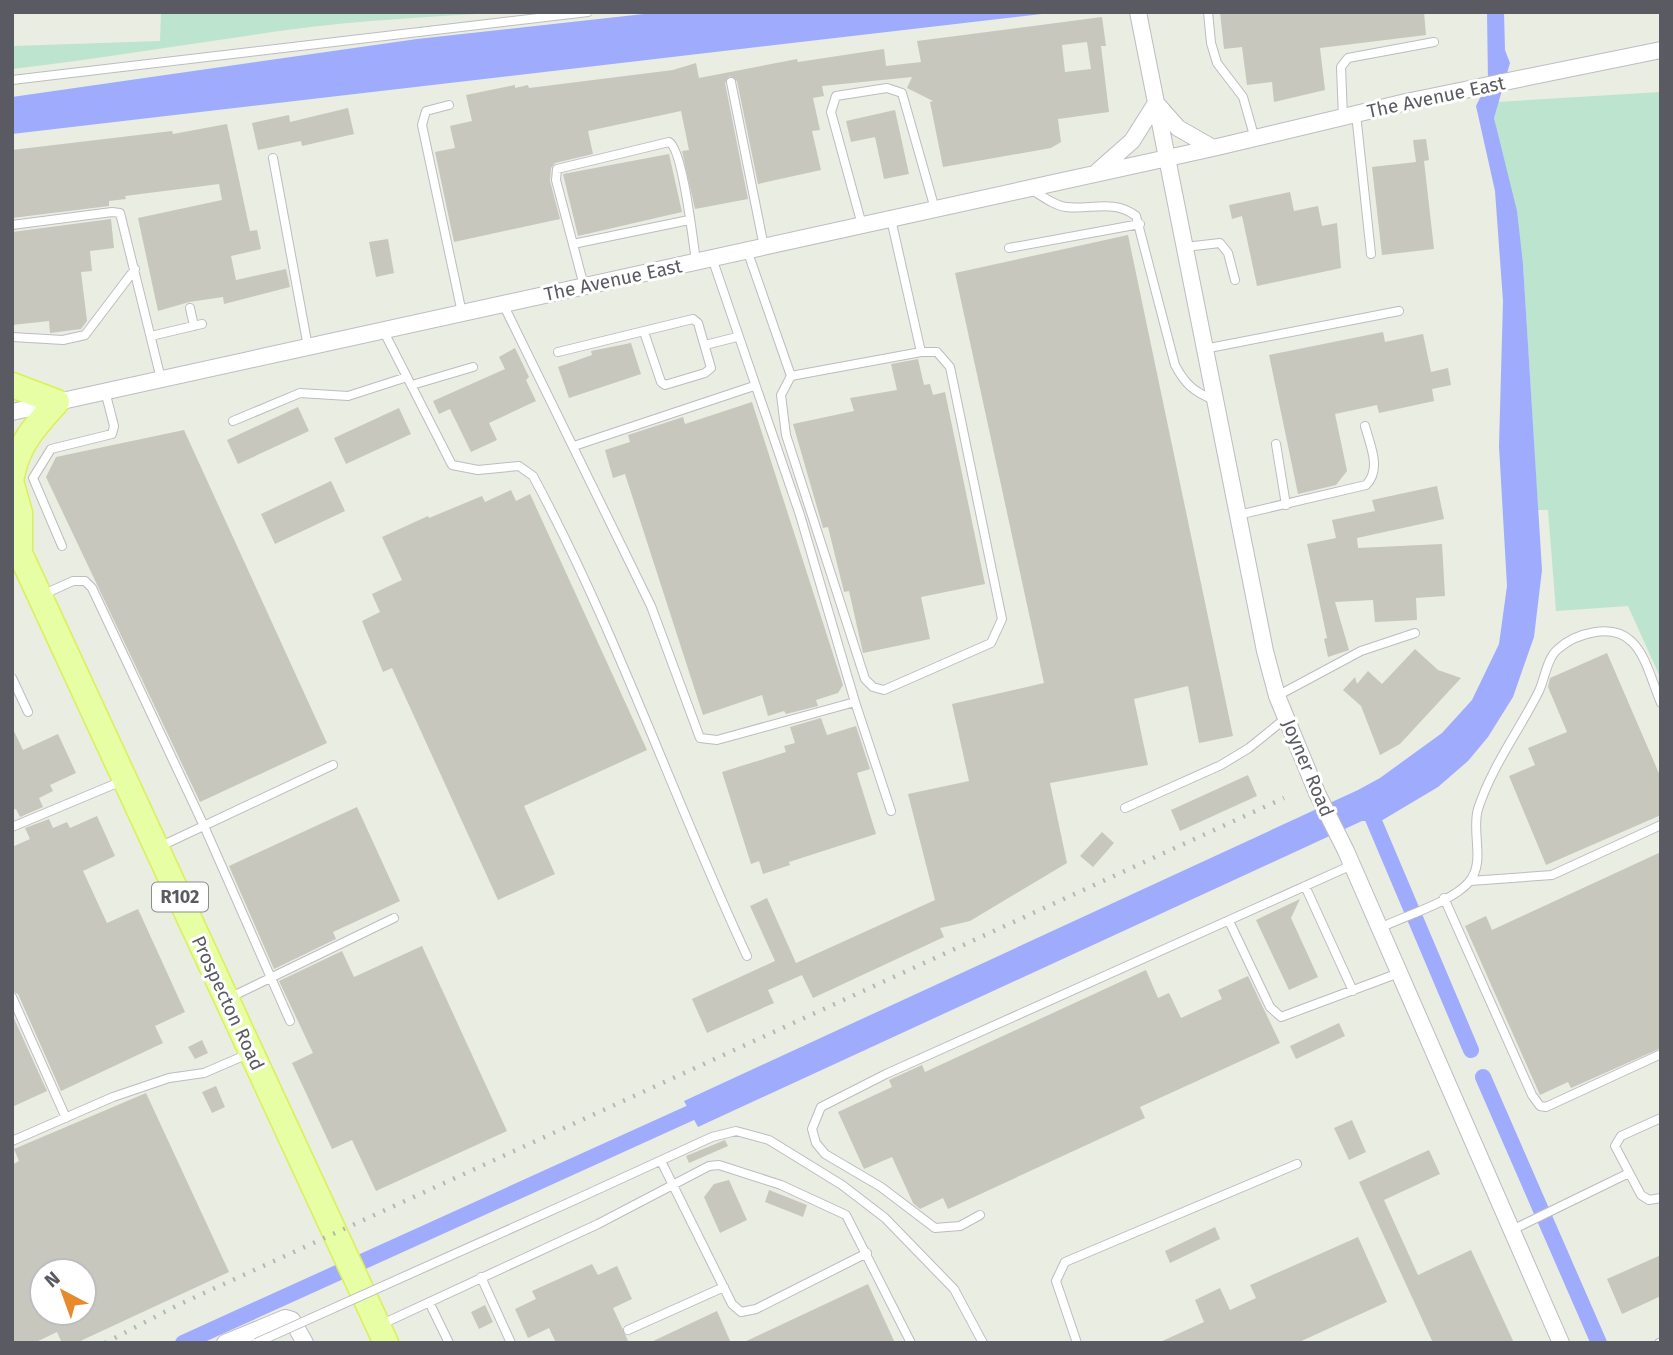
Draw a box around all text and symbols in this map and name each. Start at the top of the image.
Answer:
street label: The Avenue East [1365,71,1507,123]
street label: The Avenue East [542,254,684,306]
street label: Joyner Road [1277,716,1339,820]
road number: R102 [152,882,208,912]
street label: Prospecton Road [187,932,269,1074]
north arrow [28,1257,98,1327]
text: N [40,1267,64,1292]

